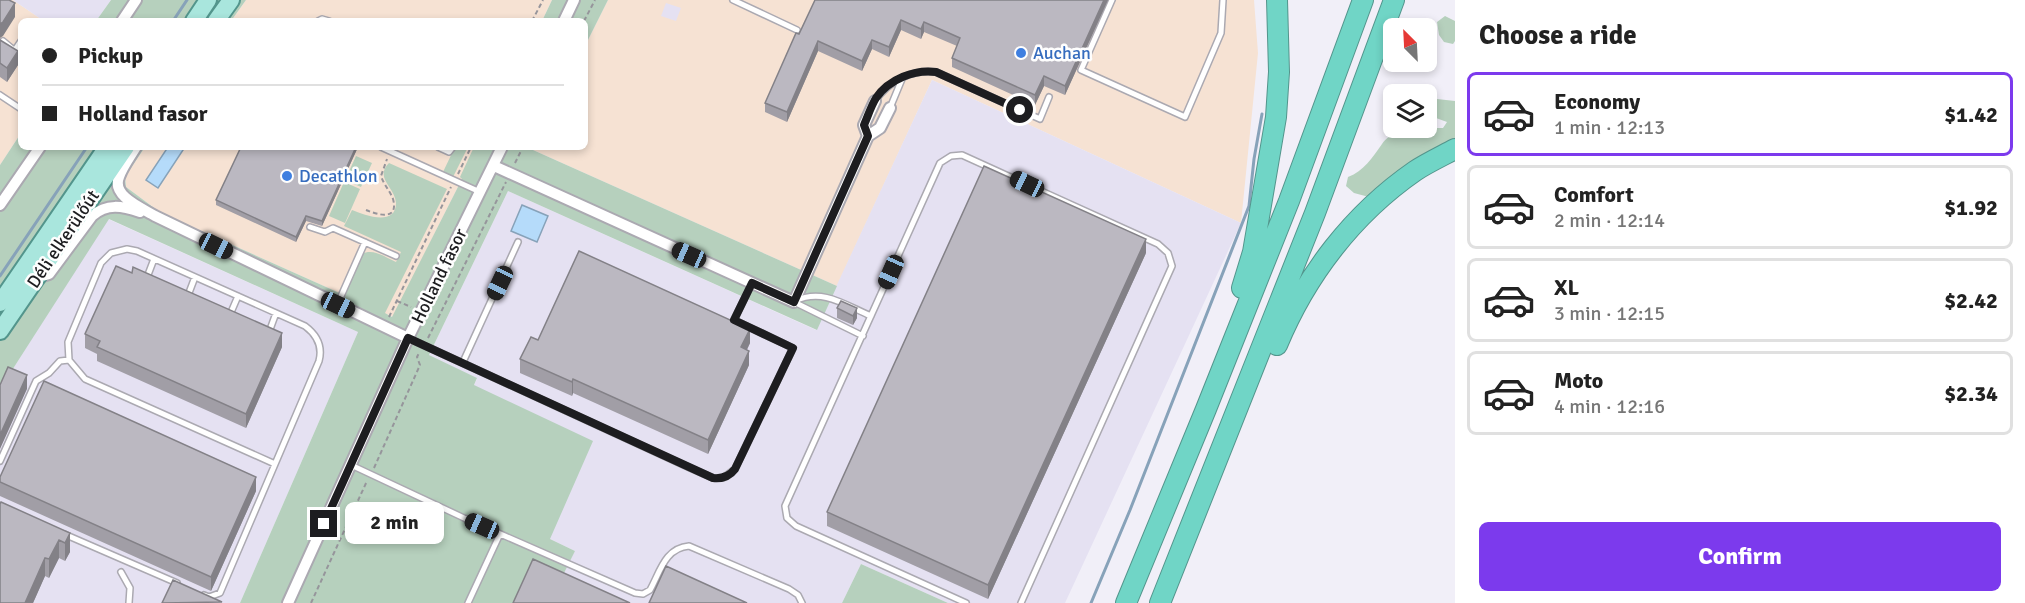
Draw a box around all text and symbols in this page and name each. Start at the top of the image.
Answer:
north arrow [1383,18,1437,72]
map controls [1383,18,1437,138]
text: Choose a ride [1479,19,1637,52]
text: Pickup [78,42,143,69]
place label: Auchan [1033,42,1091,64]
marker: Auchan [1014,46,1028,60]
button: layers [1383,84,1437,138]
icon: car [1482,87,1536,141]
text: Economy [1554,88,1640,115]
route start [1006,96,1033,123]
text: Holland fasor [78,100,207,127]
text: $1.42 [1944,101,1998,128]
text: 1 min · 12:13 [1554,115,1665,140]
place label: Decathlon [299,165,377,187]
car [1007,168,1047,200]
marker: Decathlon [280,169,294,183]
icon: car [1482,180,1536,234]
text: Comfort [1554,181,1634,208]
street label: Déli elkerülőút [22,186,104,292]
text: $1.92 [1944,194,1998,221]
text: 2 min · 12:14 [1554,208,1665,233]
street label: Holland fasor [406,224,472,327]
car [196,230,236,262]
car [669,239,709,271]
car [875,252,907,292]
car [484,263,516,303]
icon: car [1482,273,1536,327]
text: XL [1554,274,1579,301]
text: $2.42 [1944,287,1998,314]
car [318,289,358,321]
text: 3 min · 12:15 [1554,301,1665,326]
icon: car [1482,366,1536,420]
text: Moto [1554,367,1603,394]
text: $2.34 [1944,380,1998,407]
text: 4 min · 12:16 [1554,394,1665,419]
callout: 2 min [345,503,444,545]
route end [310,510,337,537]
text: 2 min [370,510,419,535]
car [462,510,502,542]
button: Confirm [1479,522,2001,591]

